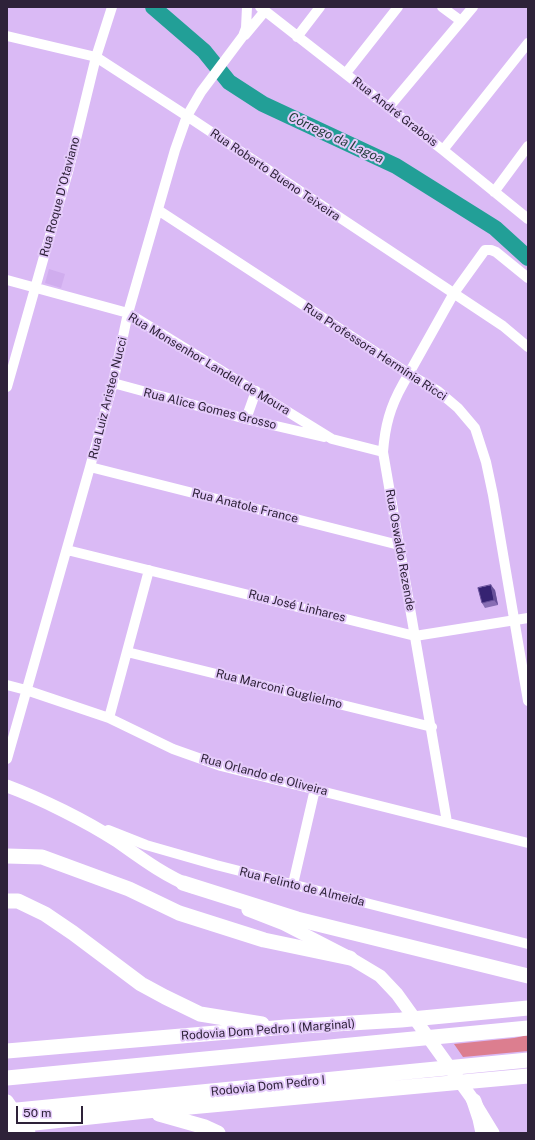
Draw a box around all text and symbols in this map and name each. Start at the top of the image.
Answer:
street label: Rua André Grabois [349,74,441,150]
water label: Córrego da Lagoa [286,109,386,167]
street label: Rua Roberto Bueno Teixeira [207,126,343,224]
street label: Rua Roque D'Otaviano [37,135,83,259]
street label: Rua Professora Hermínia Ricci [301,300,449,404]
street label: Rua Monsenhor Landell de Moura [125,310,293,418]
street label: Rua Luiz Aristeo Nucci [86,336,130,460]
street label: Rua Alice Gomes Grosso [142,385,278,433]
street label: Rua Anatole France [190,486,300,526]
street label: Rua Oswaldo Rezende [382,488,418,612]
street label: Rua José Linhares [247,587,347,625]
street label: Rua Marconi Guglielmo [214,666,344,712]
street label: Rua Orlando de Oliveira [199,751,329,799]
street label: Rua Felinto de Almeida [238,864,366,910]
street label: Rodovia Dom Pedro I (Marginal) [180,1017,356,1043]
street label: Rodovia Dom Pedro I [210,1073,326,1099]
scale bar [18,1098,85,1124]
text: 50 m [23,1106,51,1120]

